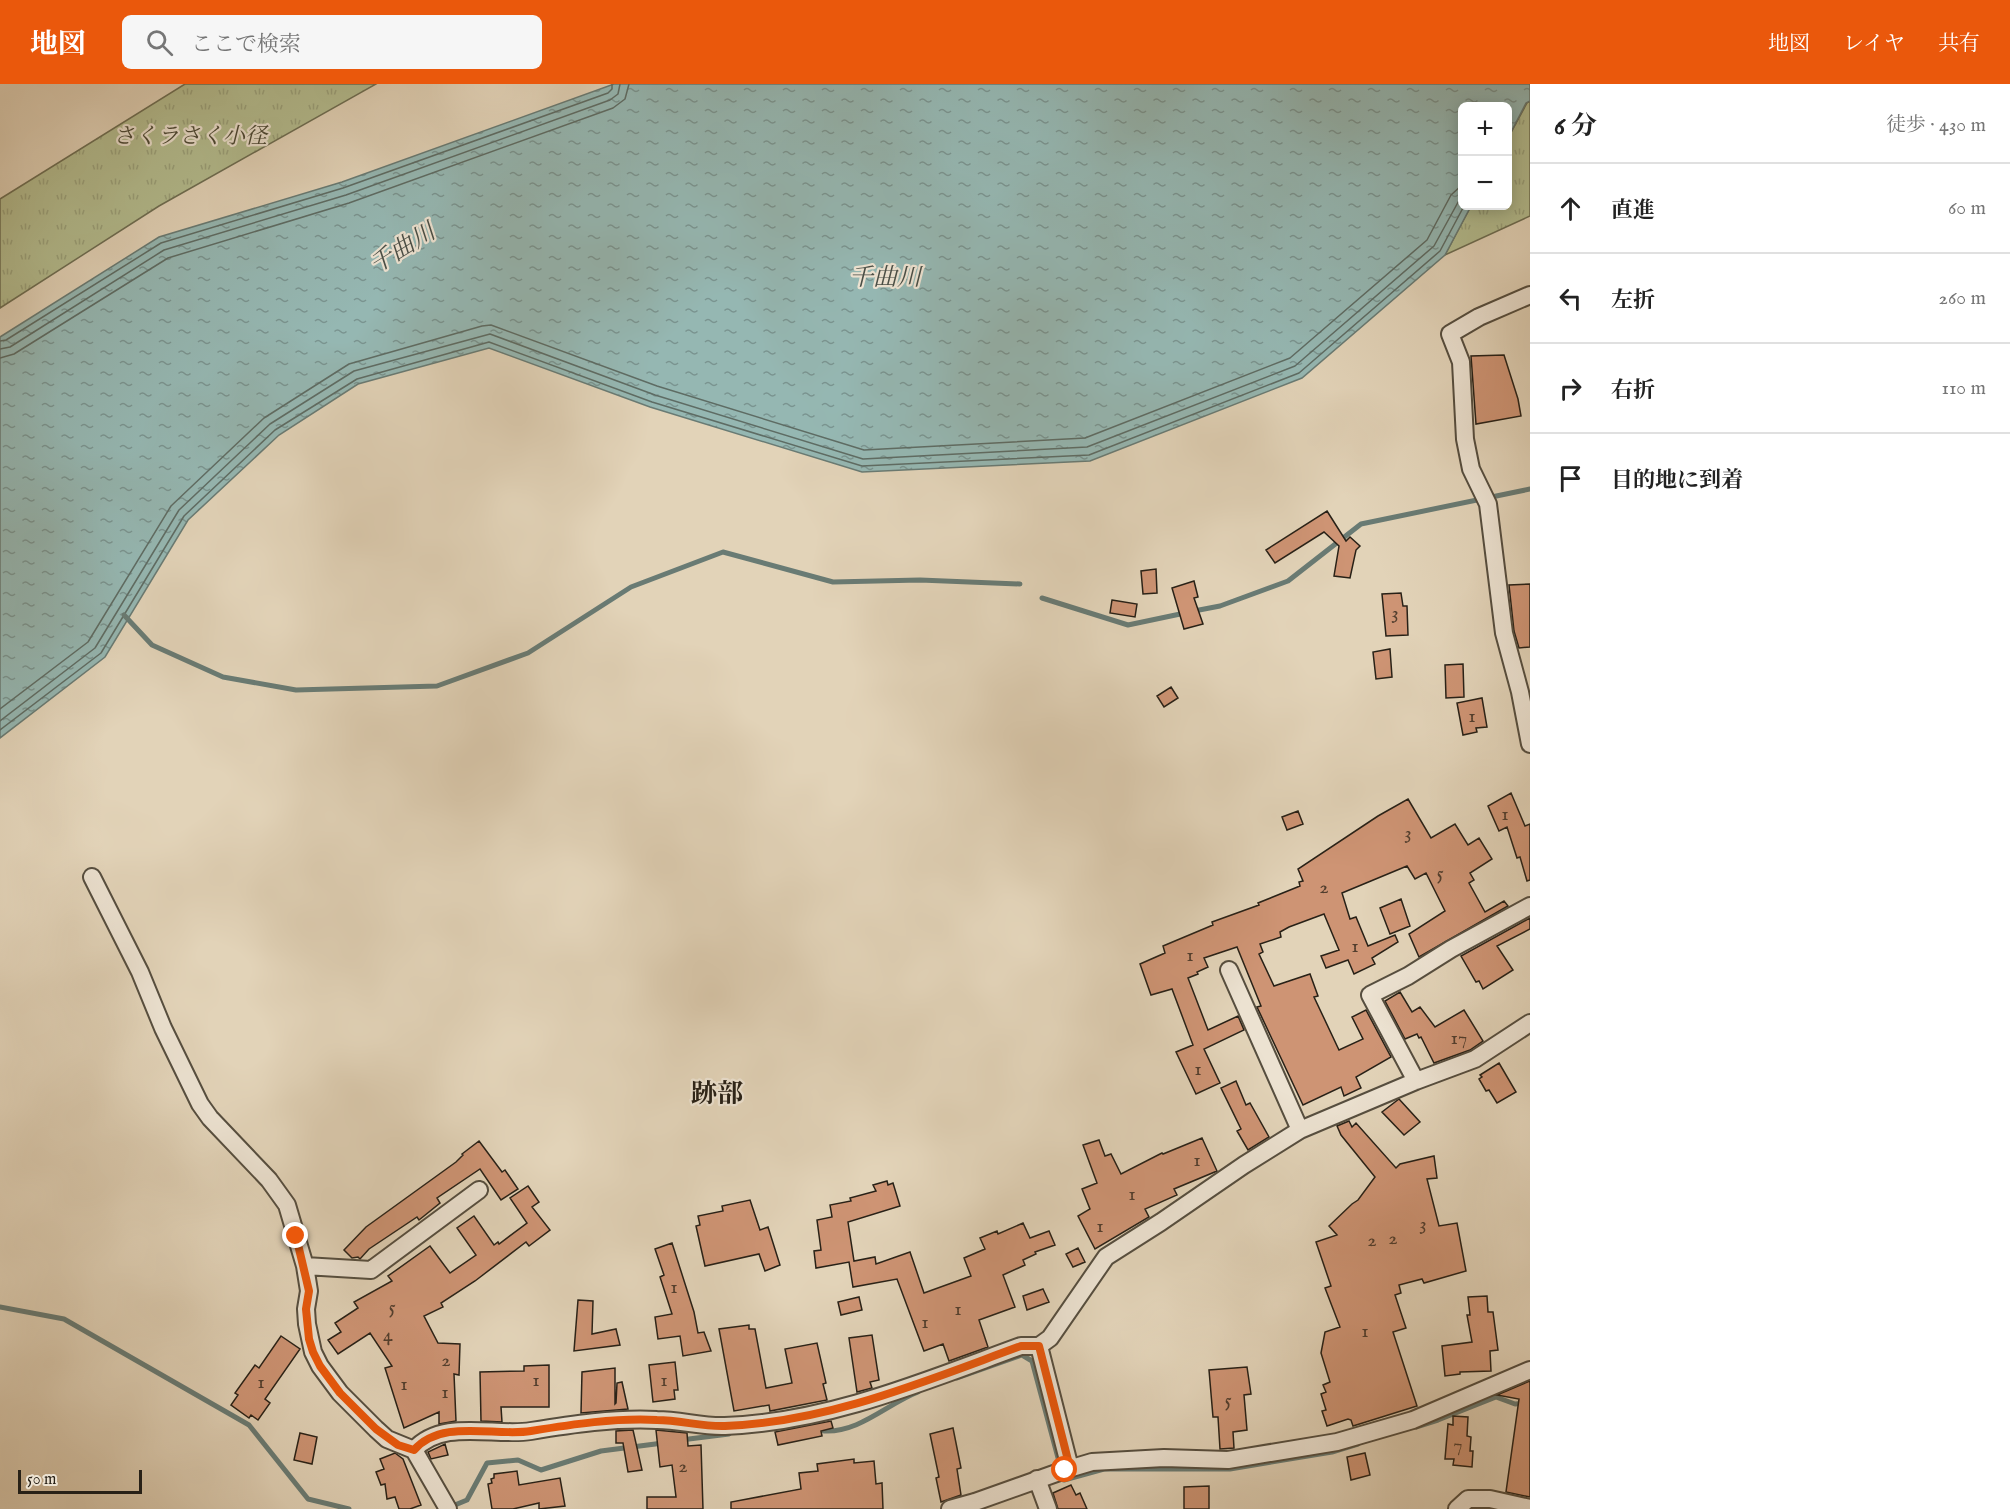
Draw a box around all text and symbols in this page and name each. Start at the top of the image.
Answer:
search box [122,15,542,69]
icon: search [143,26,176,59]
text: 地図 [30,28,86,63]
text: ここで検索 [191,31,301,59]
text: 地図 [1768,31,1810,58]
text: レイヤ [1843,31,1905,58]
text: 共有 [1938,31,1980,58]
map controls [1458,102,1512,210]
button: + [1458,102,1512,156]
text: 6 分 [1554,110,1597,143]
text: 徒歩 · 430 m [1886,113,1986,138]
park label: さくラさく小径 [113,123,269,151]
button: − [1458,156,1512,210]
icon: ahead [1554,192,1587,225]
text: 60 m [1948,196,1986,221]
text: 直進 [1611,197,1655,225]
water label: 千曲川 [364,215,444,281]
water label: 千曲川 [849,263,924,294]
icon: left [1554,282,1587,315]
text: 260 m [1939,286,1986,311]
text: 左折 [1611,287,1655,315]
icon: right [1554,372,1587,405]
text: 110 m [1942,376,1986,401]
text: 右折 [1611,377,1655,405]
icon: arrive [1554,462,1587,495]
text: 目的地に到着 [1611,467,1743,495]
house number: 3 [1391,601,1399,626]
house number: 1 [1468,704,1476,729]
house number: 1 [1501,802,1509,827]
house number: 3 [1404,821,1412,846]
house number: 5 [1436,861,1444,886]
house number: 2 [1319,875,1329,900]
house number: 1 [1351,934,1359,959]
house number: 1 [1186,943,1194,968]
house number: 17 [1451,1026,1467,1051]
house number: 1 [1194,1057,1202,1082]
district label: 跡部 [691,1078,743,1111]
house number: 1 [1193,1148,1201,1173]
house number: 1 [1128,1182,1136,1207]
house number: 3 [1419,1212,1427,1237]
house number: 1 [1096,1214,1104,1239]
route end [282,1222,308,1248]
house number: 2 [1388,1226,1398,1251]
house number: 2 [1367,1228,1377,1253]
house number: 1 [670,1275,678,1300]
house number: 5 [388,1295,396,1320]
house number: 1 [954,1297,962,1322]
house number: 1 [921,1310,929,1335]
house number: 1 [1361,1319,1369,1344]
house number: 4 [383,1323,393,1348]
house number: 2 [441,1348,451,1373]
house number: 1 [532,1368,540,1393]
house number: 1 [660,1368,668,1393]
house number: 1 [257,1370,265,1395]
house number: 1 [400,1372,408,1397]
house number: 1 [441,1380,449,1405]
house number: 5 [1224,1388,1232,1413]
house number: 7 [1453,1433,1463,1458]
house number: 2 [678,1454,688,1479]
route start [1051,1456,1077,1482]
scale bar [18,1467,142,1494]
text: 50 m [27,1470,56,1490]

